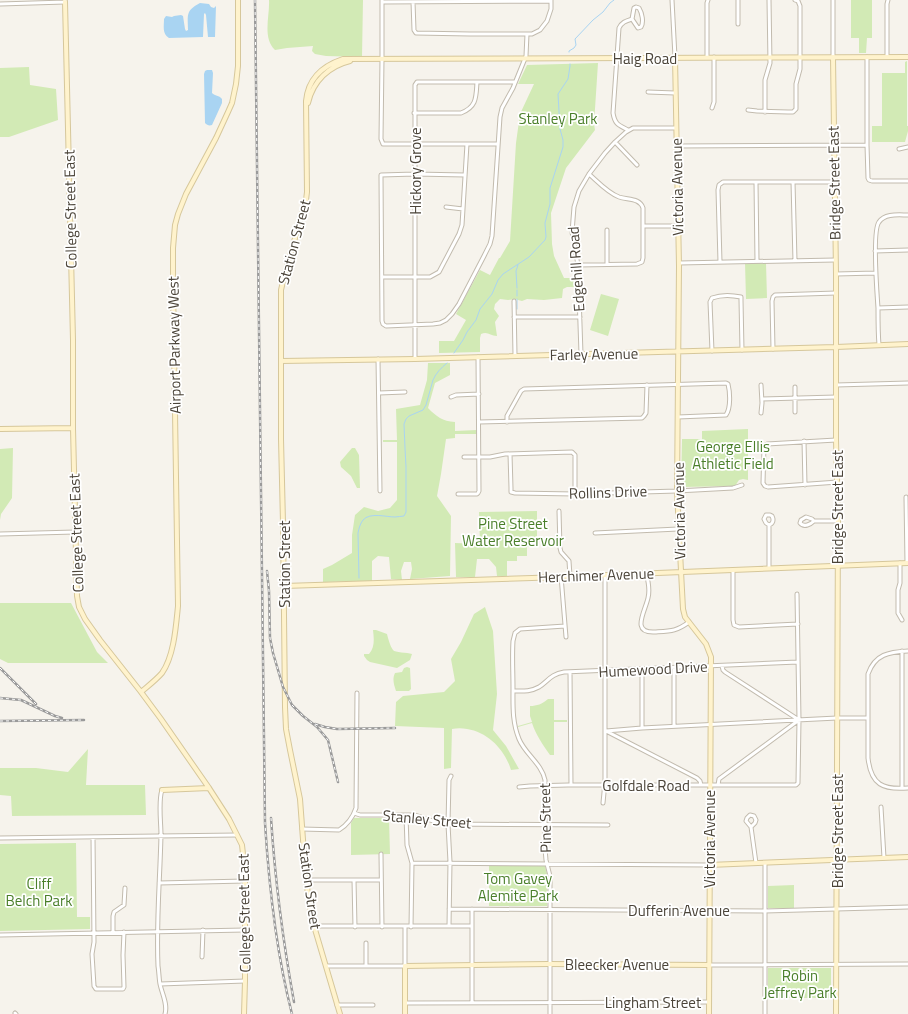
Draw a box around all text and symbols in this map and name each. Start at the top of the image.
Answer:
street label: Haig Road [613,47,677,70]
park label: Stanley Park [519,107,598,130]
street label: Bridge Street East [821,125,846,240]
street label: Hickory Grove [404,127,427,215]
street label: Victoria Avenue [665,138,689,236]
street label: College Street East [57,149,83,269]
street label: Station Street [272,196,317,287]
street label: Edgehill Road [562,226,590,312]
street label: Airport Parkway West [161,275,187,414]
street label: Farley Avenue [550,342,638,366]
park label: George Ellis Athletic Field [692,435,774,475]
street label: Bridge Street East [826,449,849,564]
street label: Victoria Avenue [667,462,691,560]
street label: College Street East [62,472,90,593]
street label: Rollins Drive [568,479,648,505]
park label: Pine Street Water Reservoir [462,512,564,552]
street label: Station Street [273,520,296,608]
street label: Herchimer Avenue [538,561,654,589]
street label: Humewood Drive [598,655,708,683]
street label: Bridge Street East [826,773,849,888]
street label: Golfdale Road [602,774,690,797]
street label: Pine Street [533,782,557,853]
street label: Victoria Avenue [698,790,721,888]
street label: Stanley Street [382,804,473,834]
street label: Station Street [293,841,328,932]
street label: College Street East [231,853,257,973]
park label: Tom Gavey Alemite Park [478,867,558,907]
park label: Cliff Belch Park [6,872,72,912]
street label: Dufferin Avenue [628,899,730,922]
street label: Bleecker Avenue [565,953,669,976]
park label: Robin Jeffrey Park [763,964,837,1004]
street label: Lingham Street [605,991,702,1014]

